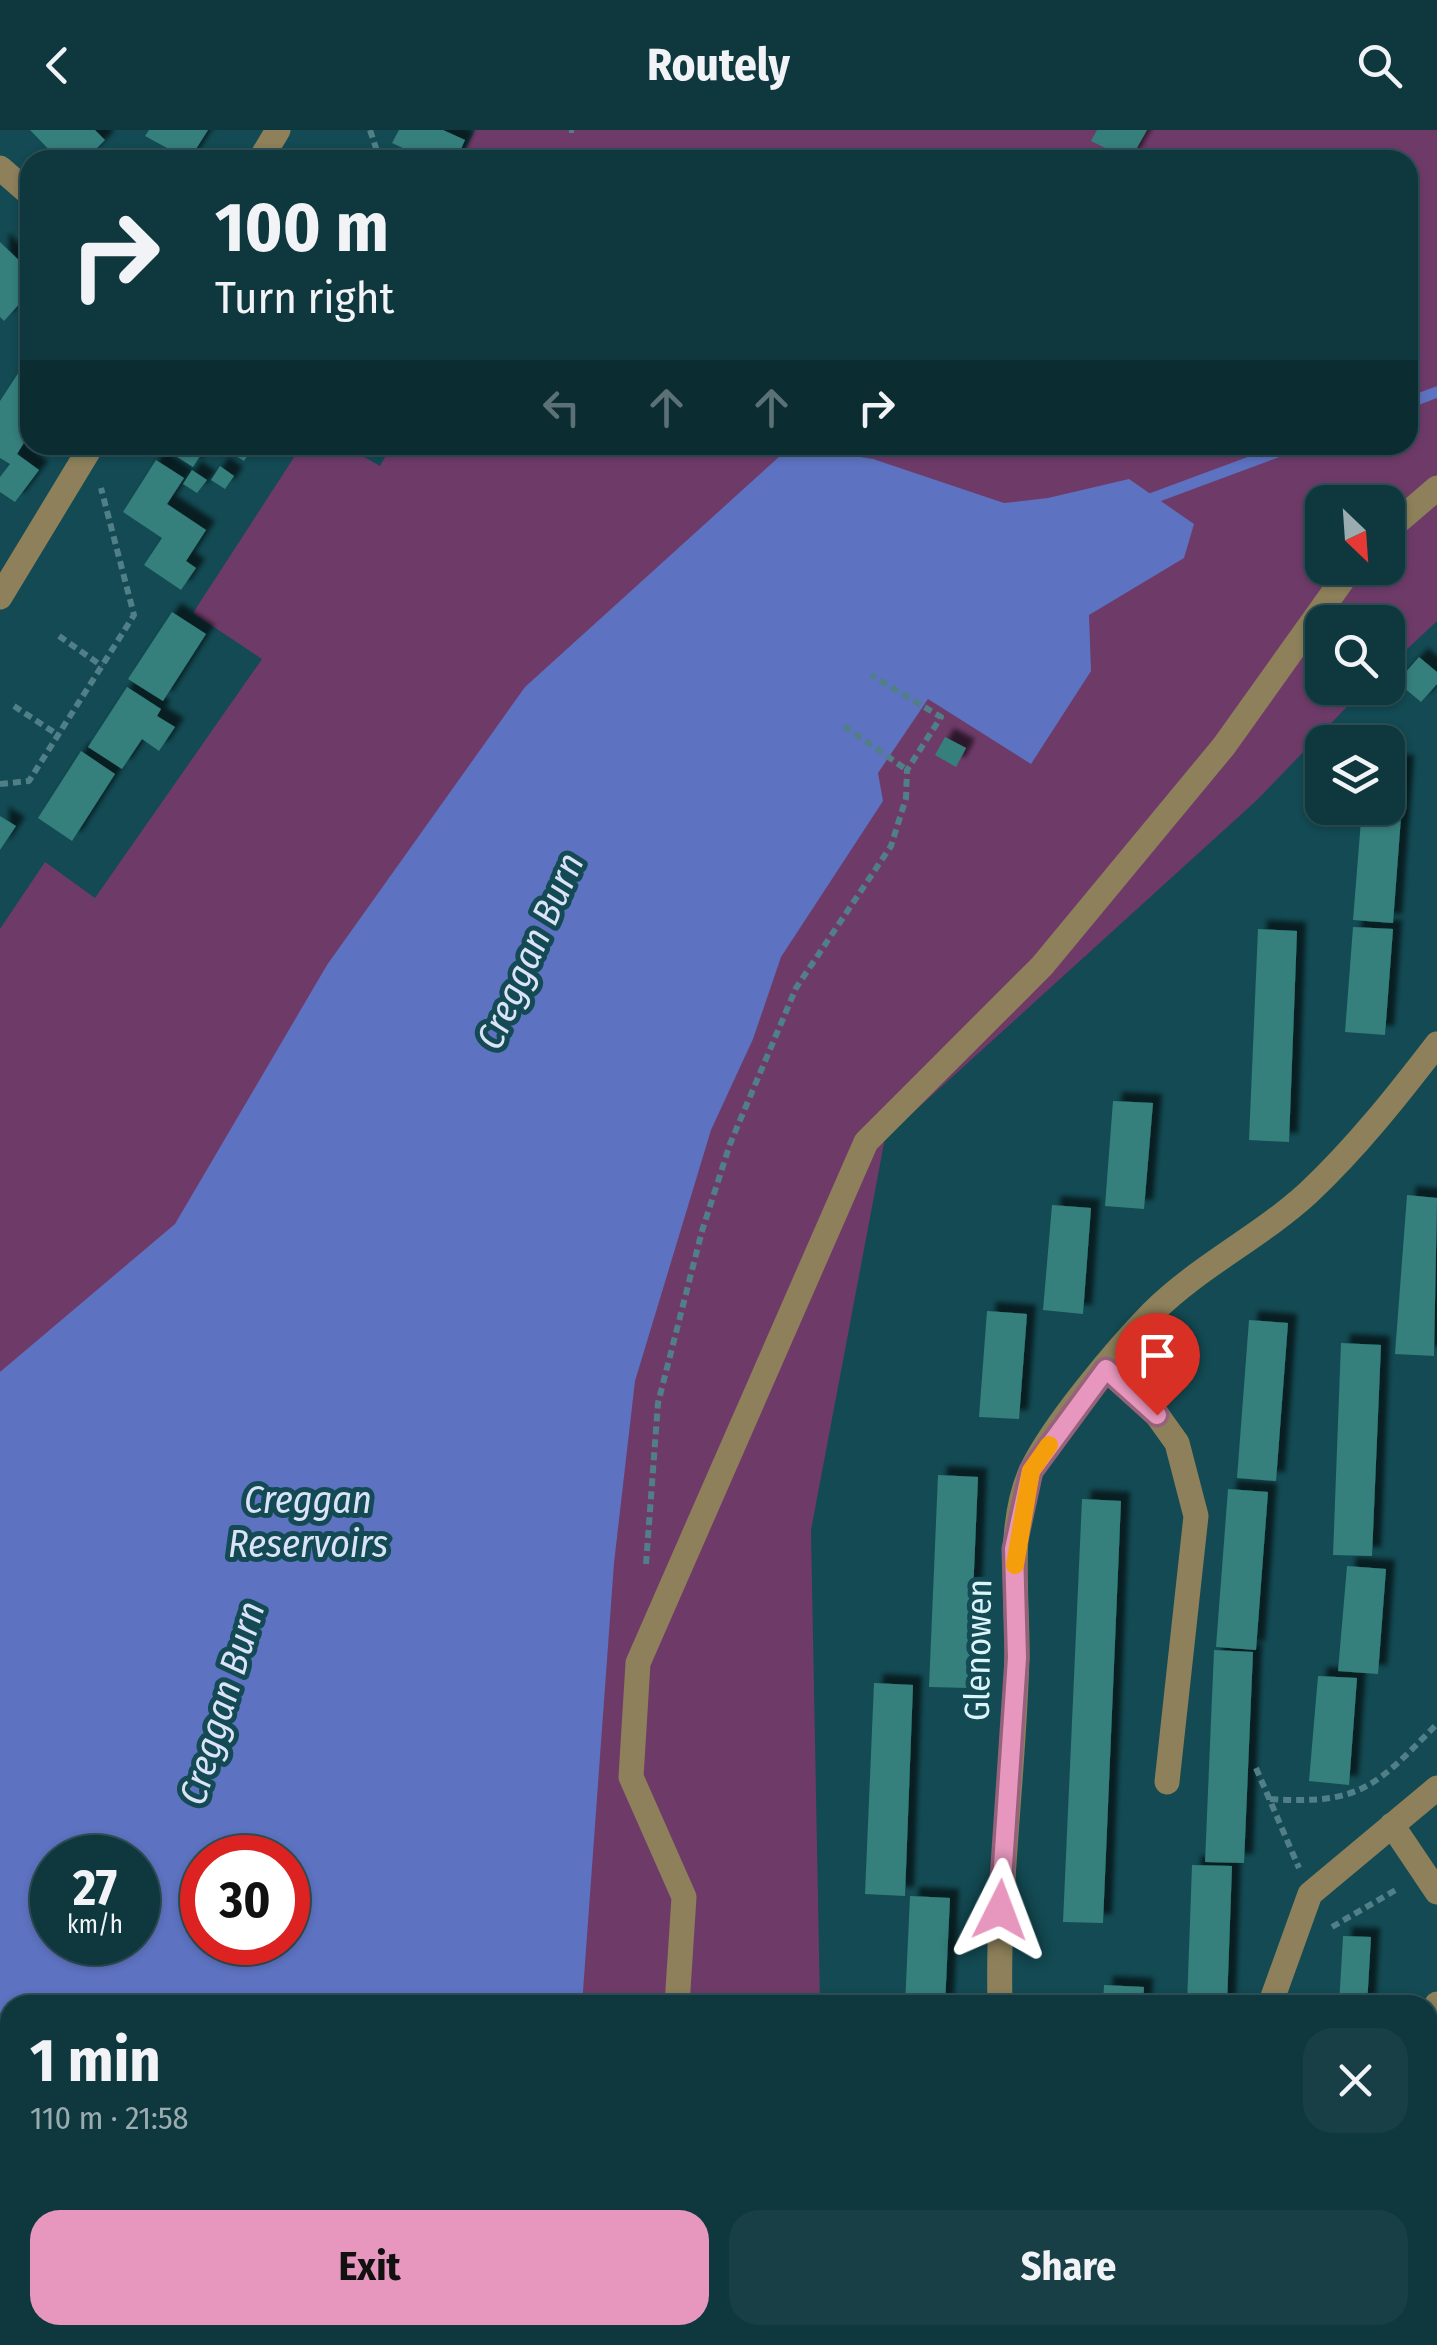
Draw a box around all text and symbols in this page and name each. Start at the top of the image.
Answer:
icon: back [30,38,85,93]
text: Routely [647,38,790,92]
icon: search [1352,38,1407,93]
text: 100 m [215,186,389,270]
icon: right [50,190,180,320]
text: Turn right [215,271,394,325]
icon: left [534,380,589,435]
icon: ahead [639,380,694,435]
icon: ahead [744,380,799,435]
icon: right [849,380,904,435]
north arrow [1305,485,1405,585]
map controls [1305,485,1405,825]
button: search [1305,605,1405,705]
button: layers [1305,725,1405,825]
water label: Creggan Burn [466,846,594,1056]
pin [1115,1313,1200,1416]
icon: arrive [1130,1328,1185,1383]
water label: Creggan Reservoirs [228,1477,388,1567]
street label: Glenowen [956,1579,1000,1721]
water label: Creggan Burn [169,1596,275,1810]
speed limit sign: 30 [180,1835,310,1965]
text: 27 [73,1858,117,1918]
position arrow [948,1858,1052,1962]
text: km/h [67,1910,123,1940]
text: 1 min [30,2025,161,2097]
button: close [1303,2028,1408,2133]
text: 110 m · 21:58 [30,2099,189,2137]
button: Exit [30,2210,709,2325]
button: Share [729,2210,1408,2325]

